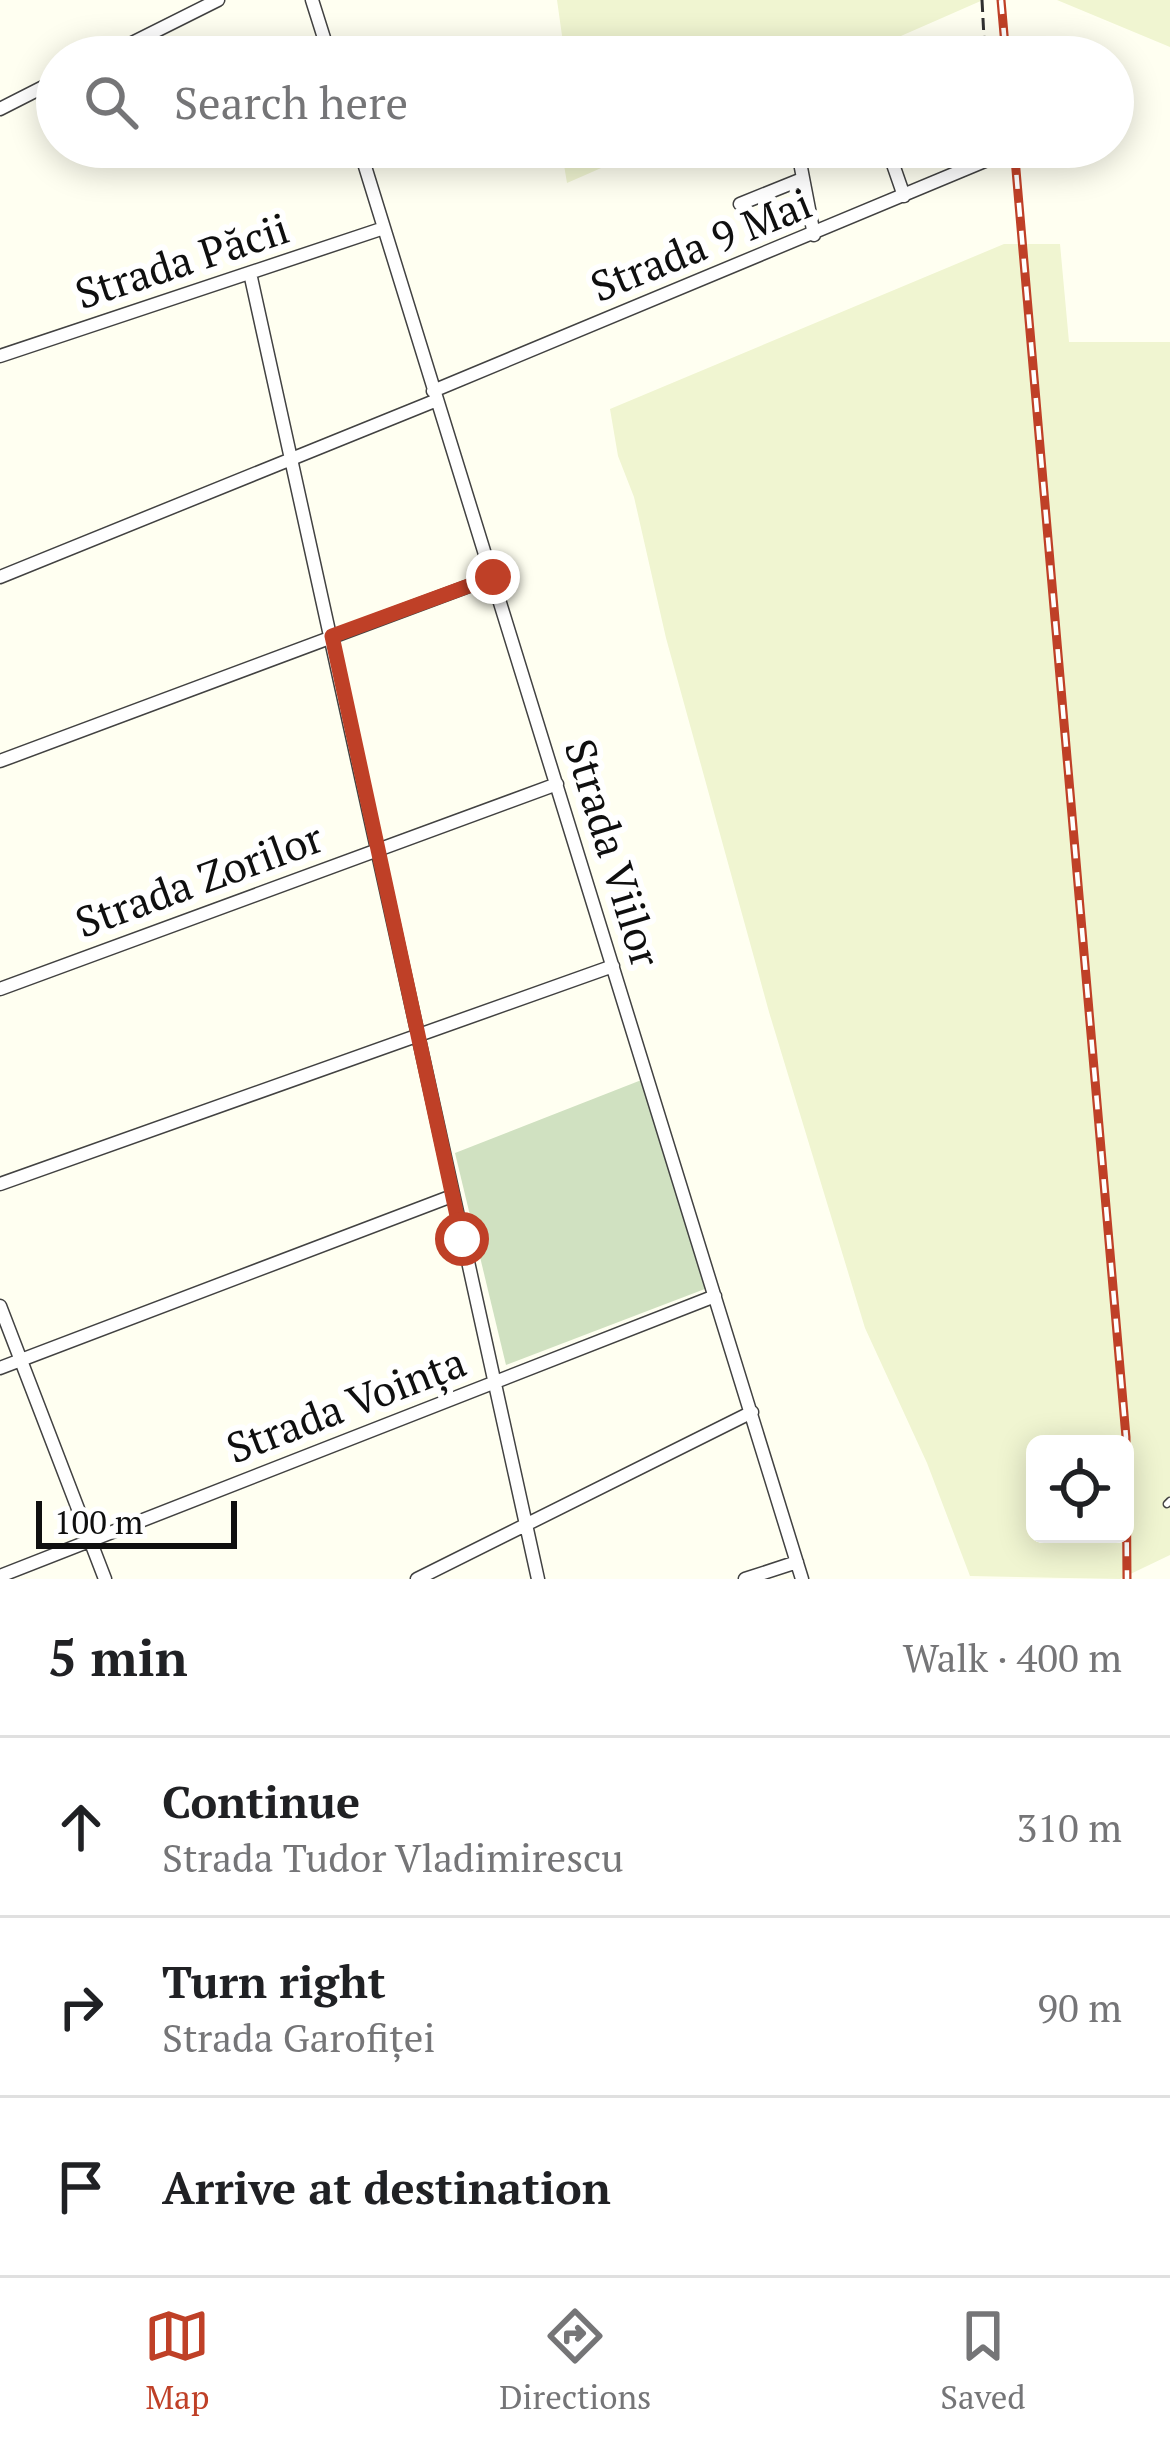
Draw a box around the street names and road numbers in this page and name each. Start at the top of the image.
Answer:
street label: Strada 9 Mai [582,174,819,314]
street label: Strada Păcii [68,199,296,321]
street label: Strada Viilor [553,732,675,973]
street label: Strada Zorilor [68,808,330,950]
street label: Strada Voința [218,1333,473,1475]

